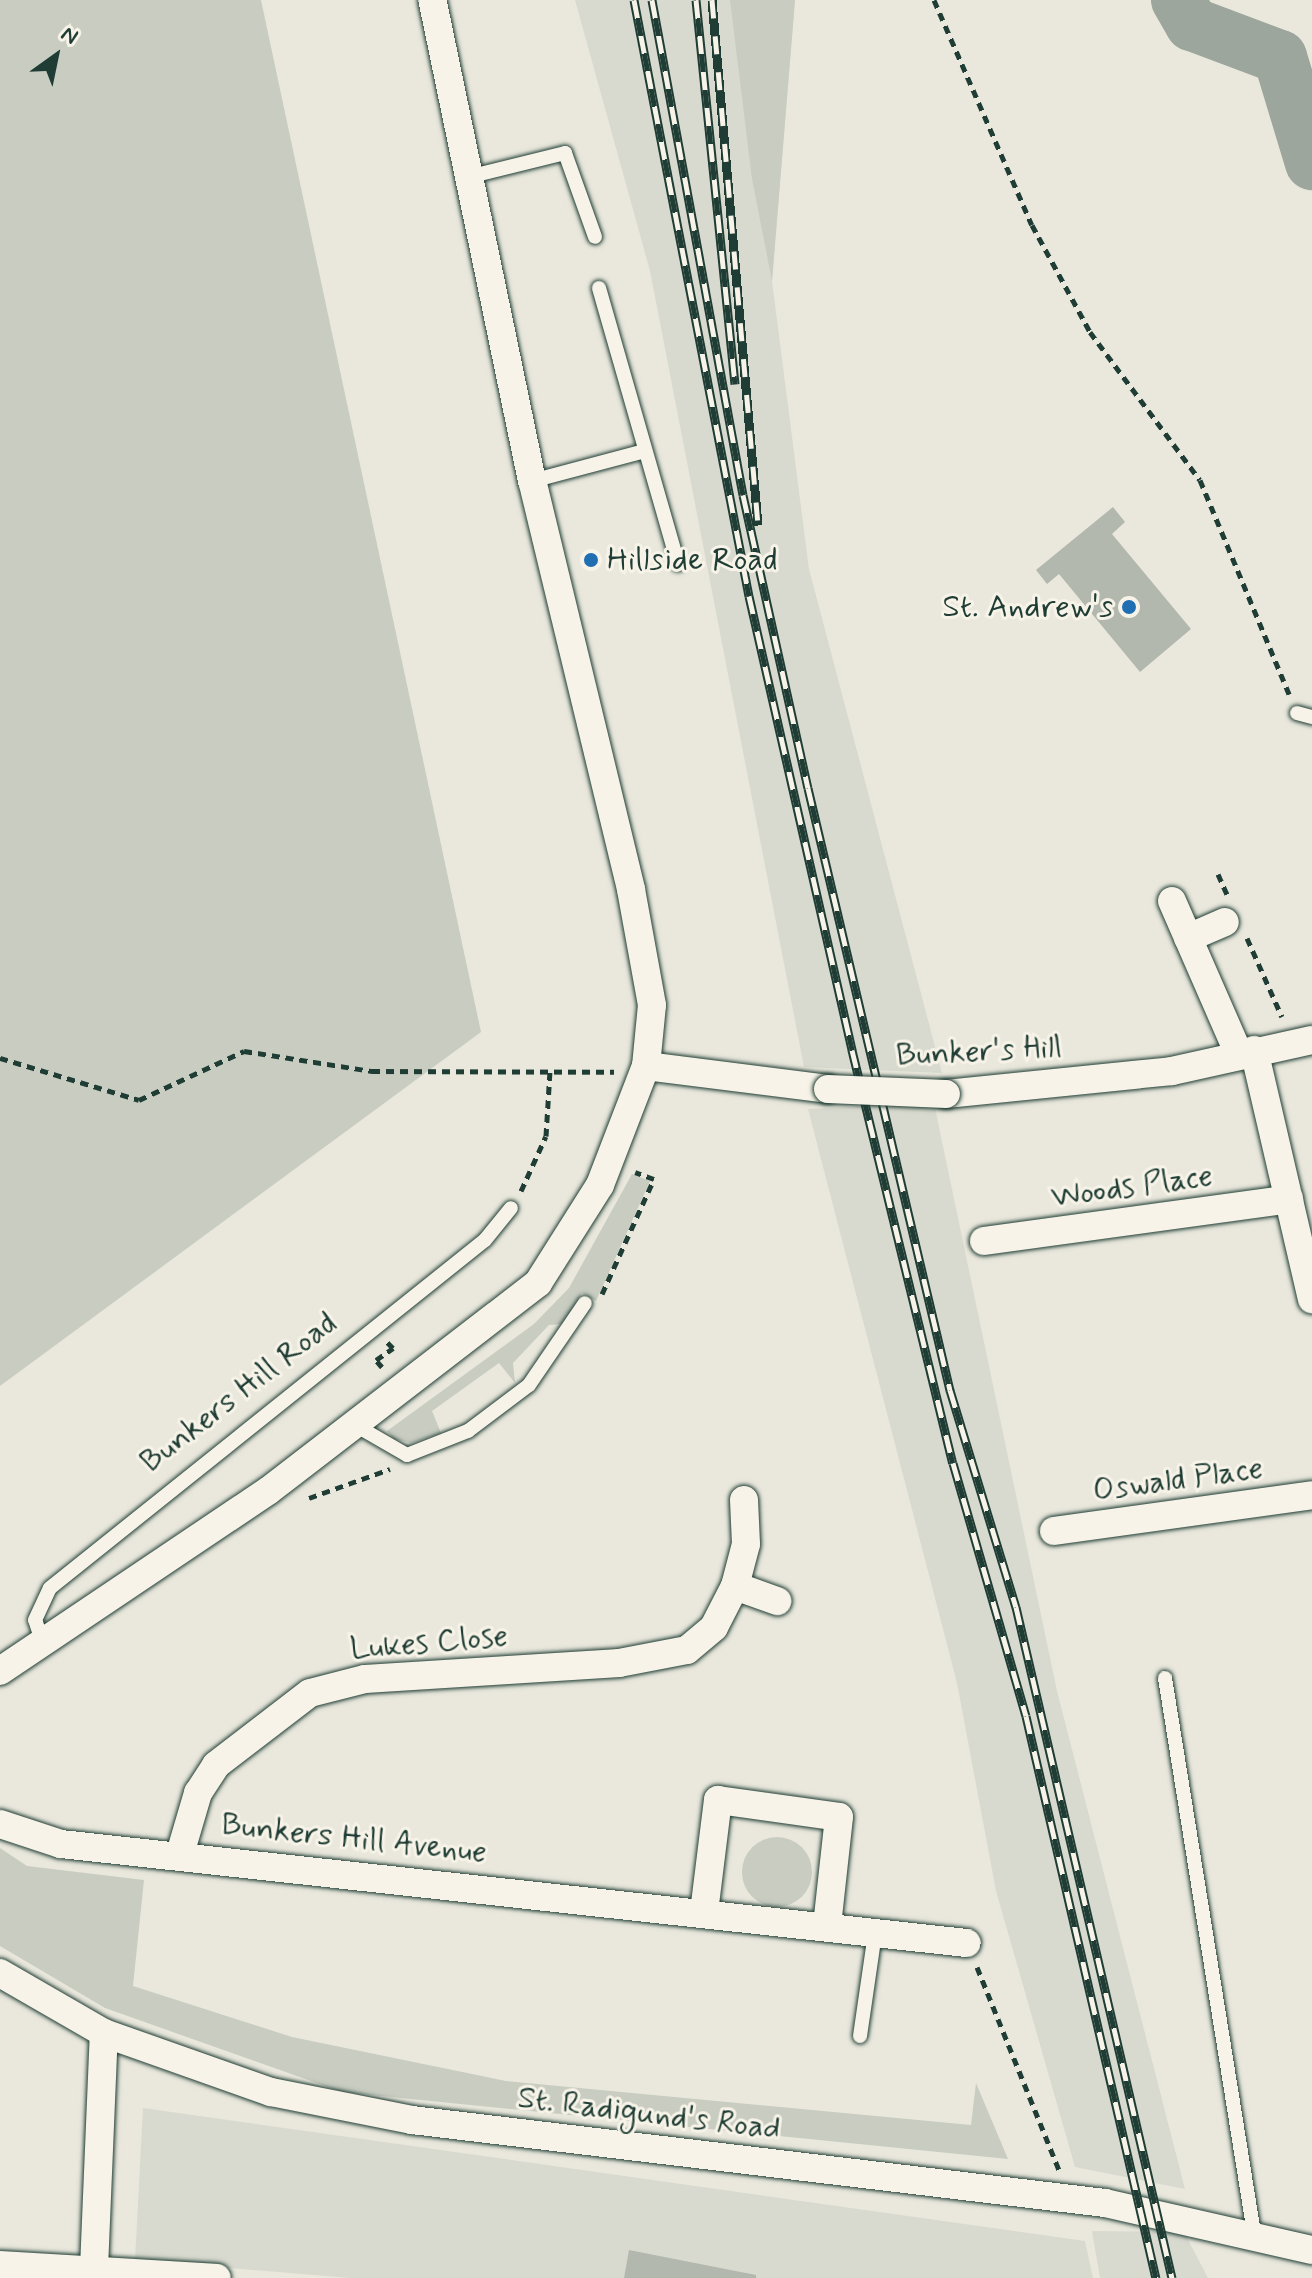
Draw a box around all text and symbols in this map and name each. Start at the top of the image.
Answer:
north arrow [16,16,96,96]
text: N [55,20,83,52]
place label: Hillside Road [607,541,776,579]
marker: Hillside Road [582,551,600,569]
place label: St. Andrew's [942,588,1113,626]
marker: St. Andrew's [1120,598,1138,616]
street label: Bunker's Hill [894,1028,1064,1076]
street label: Woods Place [1049,1157,1215,1217]
street label: Bunkers Hill Road [135,1305,343,1481]
street label: Oswald Place [1090,1449,1266,1511]
street label: Lukes Close [349,1617,509,1669]
street label: Bunkers Hill Avenue [217,1806,491,1872]
street label: St. Radigund's Road [515,2079,783,2149]

